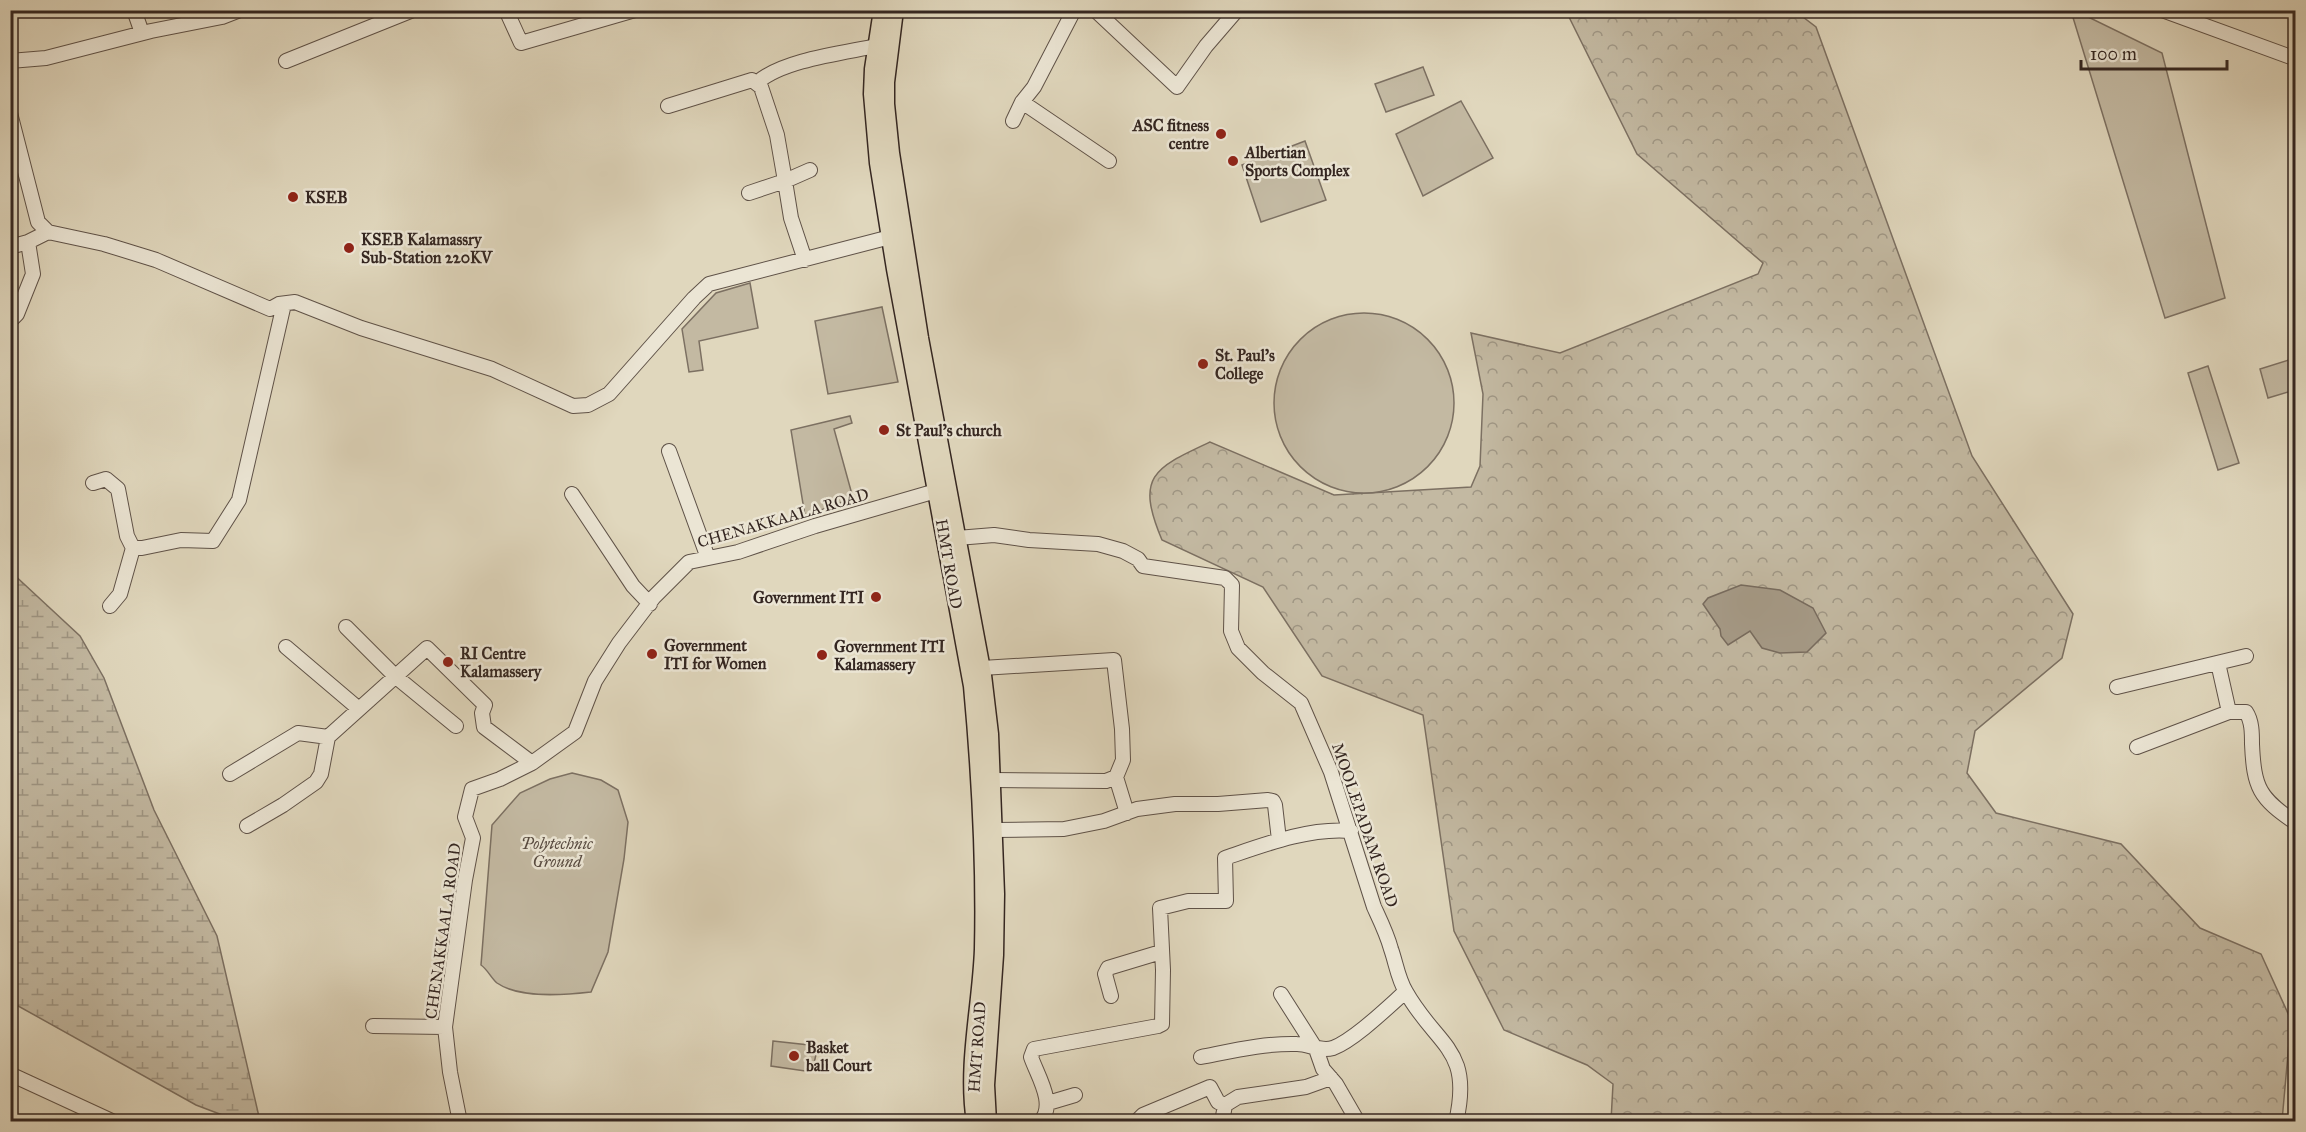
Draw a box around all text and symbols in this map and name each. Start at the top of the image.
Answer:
scale bar [2081,33,2226,71]
text: 100 m [2090,43,2137,65]
place label: ASC fitness centre [1132,116,1209,153]
marker: ASC fitness centre [1214,127,1228,141]
place label: Albertian Sports Complex [1244,143,1351,181]
marker: Albertian Sports Complex [1226,154,1240,168]
place label: KSEB [305,188,348,207]
marker: KSEB [286,190,300,204]
place label: KSEB Kalamassry Sub-Station 220KV [361,230,493,267]
marker: KSEB Kalamassry Sub-Station 220KV [342,241,356,255]
place label: St. Paul's College [1215,346,1275,384]
marker: St. Paul's College [1196,357,1210,371]
place label: St Paul's church [896,421,1002,440]
marker: St Paul's church [877,423,891,437]
street label: CHENAKKAALA ROAD [695,484,871,552]
street label: HMT ROAD [932,518,966,610]
place label: Government ITI [753,588,864,607]
marker: Government ITI [869,590,883,604]
place label: Government ITI for Women [664,636,767,673]
place label: Government ITI Kalamassery [834,637,945,675]
place label: RI Centre Kalamassery [460,644,543,682]
marker: Government ITI for Women [645,647,659,661]
marker: Government ITI Kalamassery [815,648,829,662]
marker: RI Centre Kalamassery [441,655,455,669]
street label: MOOLEPADAM ROAD [1328,740,1402,910]
park label: Polytechnic Ground [521,834,594,871]
street label: CHENAKKAALA ROAD [421,842,465,1020]
street label: HMT ROAD [964,1001,990,1093]
place label: Basket ball Court [805,1038,872,1075]
marker: Basket ball Court [787,1049,801,1063]

